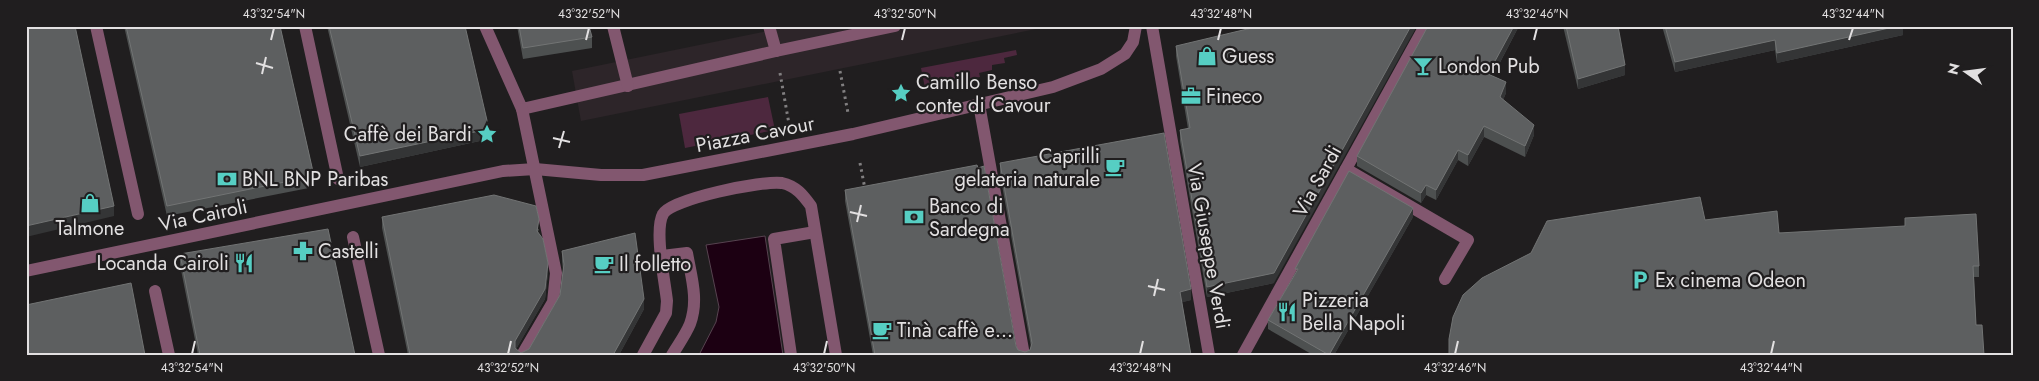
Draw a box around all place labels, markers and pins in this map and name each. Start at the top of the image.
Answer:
place label: Guess [1222,42,1274,71]
shop icon: Guess [1196,45,1218,67]
place label: London Pub [1438,52,1540,81]
bar icon: London Pub [1412,55,1434,77]
place label: Camillo Benso conte di Cavour [916,68,1051,120]
place icon: Camillo Benso conte di Cavour [890,82,912,104]
place label: Fineco [1206,82,1263,111]
office icon: Fineco [1180,85,1202,107]
place label: Caffè dei Bardi [344,120,472,149]
place icon: Caffè dei Bardi [476,123,498,145]
place label: Caprilli gelateria naturale [955,142,1100,194]
cafe icon: Caprilli gelateria naturale [1104,156,1126,178]
place label: BNL BNP Paribas [242,165,388,194]
bank icon: BNL BNP Paribas [216,168,238,190]
shop icon: Talmone [79,192,101,214]
place label: Banco di Sardegna [929,192,1010,244]
bank icon: Banco di Sardegna [903,206,925,228]
place label: Talmone [56,214,124,243]
place label: Castelli [318,237,379,266]
pharmacy icon: Castelli [292,240,314,262]
place label: Locanda Cairoli [97,249,229,278]
place label: Il folletto [619,250,691,279]
restaurant icon: Locanda Cairoli [233,252,255,274]
cafe icon: Il folletto [593,253,615,275]
place label: Ex cinema Odeon [1655,266,1806,295]
parking icon: Ex cinema Odeon [1629,269,1651,291]
place label: Pizzeria Bella Napoli [1302,286,1406,338]
restaurant icon: Pizzeria Bella Napoli [1276,301,1298,323]
place label: Tinà caffè e… [897,316,1013,345]
cafe icon: Tinà caffè e… [871,319,893,341]

